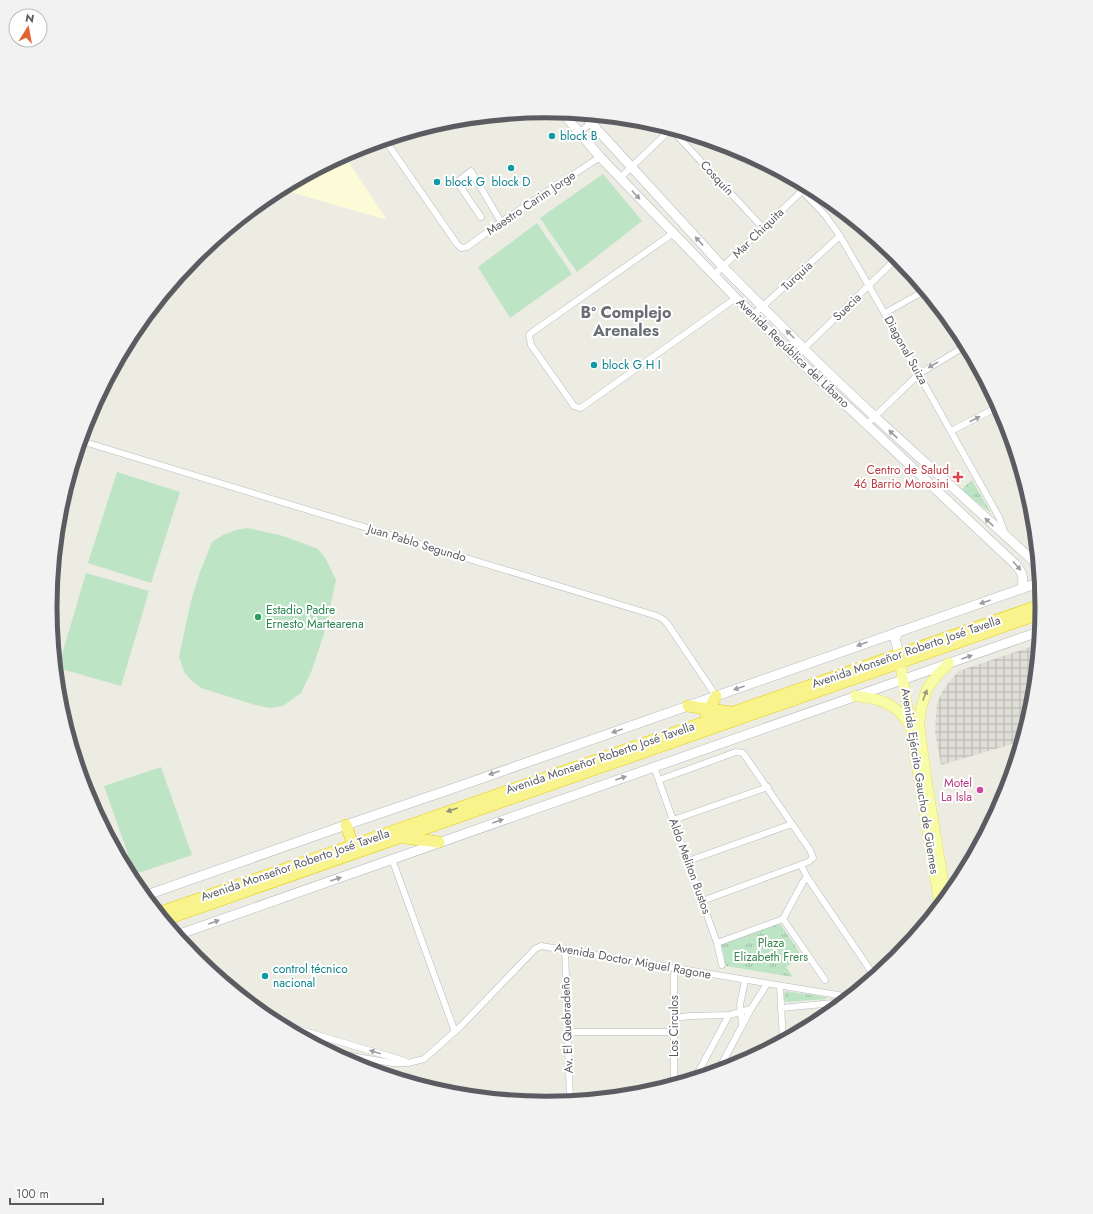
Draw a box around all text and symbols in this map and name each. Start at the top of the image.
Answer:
north arrow [8,8,48,48]
text: N [24,9,36,27]
place label: block B [560,127,598,145]
marker: block B [547,131,557,141]
street label: Cosquín [696,156,738,200]
marker: block D [506,163,516,173]
street label: Maestro Carim Jorge [483,166,579,240]
place label: block G [445,173,485,191]
place label: block D [492,173,530,191]
marker: block G [432,177,442,187]
one-way arrow [632,190,641,200]
street label: Mar Chiquita [728,204,788,262]
one-way arrow [694,236,704,246]
street label: Turquia [777,257,817,295]
street label: Suecia [829,289,866,325]
street label: Avenida República del Líbano [732,294,854,412]
district label: Bº Complejo Arenales [581,301,671,342]
street label: Diagonal Suiza [880,312,932,388]
one-way arrow [785,329,795,339]
place label: block G H I [602,356,661,374]
marker: block G H I [589,360,599,370]
one-way arrow [927,362,939,369]
one-way arrow [969,416,981,422]
one-way arrow [888,429,898,439]
place label: Centro de Salud 46 Barrio Morosini [853,461,949,493]
marker: Centro de Salud 46 Barrio Morosini [952,471,964,483]
one-way arrow [984,517,994,527]
street label: Juan Pablo Segundo [364,519,469,567]
one-way arrow [1012,561,1022,571]
one-way arrow [979,599,991,605]
place label: Estadio Padre Ernesto Martearena [266,601,364,633]
street label: Avenida Monseñor Roberto José Tavella [809,611,1003,693]
marker: Estadio Padre Ernesto Martearena [253,612,263,622]
one-way arrow [856,642,868,648]
one-way arrow [961,653,973,659]
one-way arrow [733,685,745,691]
street label: Avenida Ejército Gaucho de Güemes [896,687,944,875]
one-way arrow [922,688,928,700]
street label: Avenida Monseñor Roberto José Tavella [503,717,697,799]
one-way arrow [610,728,622,734]
one-way arrow [488,771,500,777]
place label: Motel La Isla [941,774,972,806]
one-way arrow [615,775,627,781]
marker: Motel La Isla [975,785,985,795]
one-way arrow [446,808,458,814]
street label: Aldo Meliton Bustos [664,816,716,917]
one-way arrow [493,818,505,824]
street label: Avenida Monseñor Roberto José Tavella [198,824,392,906]
one-way arrow [330,875,342,881]
one-way arrow [208,919,220,925]
park label: Plaza Elizabeth Frers [734,934,808,966]
street label: Avenida Doctor Miguel Ragone [553,938,713,984]
place label: control técnico nacional [273,960,348,992]
marker: control técnico nacional [260,971,270,981]
street label: Av. El Quebradeño [556,976,578,1074]
street label: Los Circulos [665,995,683,1057]
one-way arrow [368,1049,380,1055]
scale bar [10,1180,103,1206]
text: 100 m [16,1185,49,1203]

